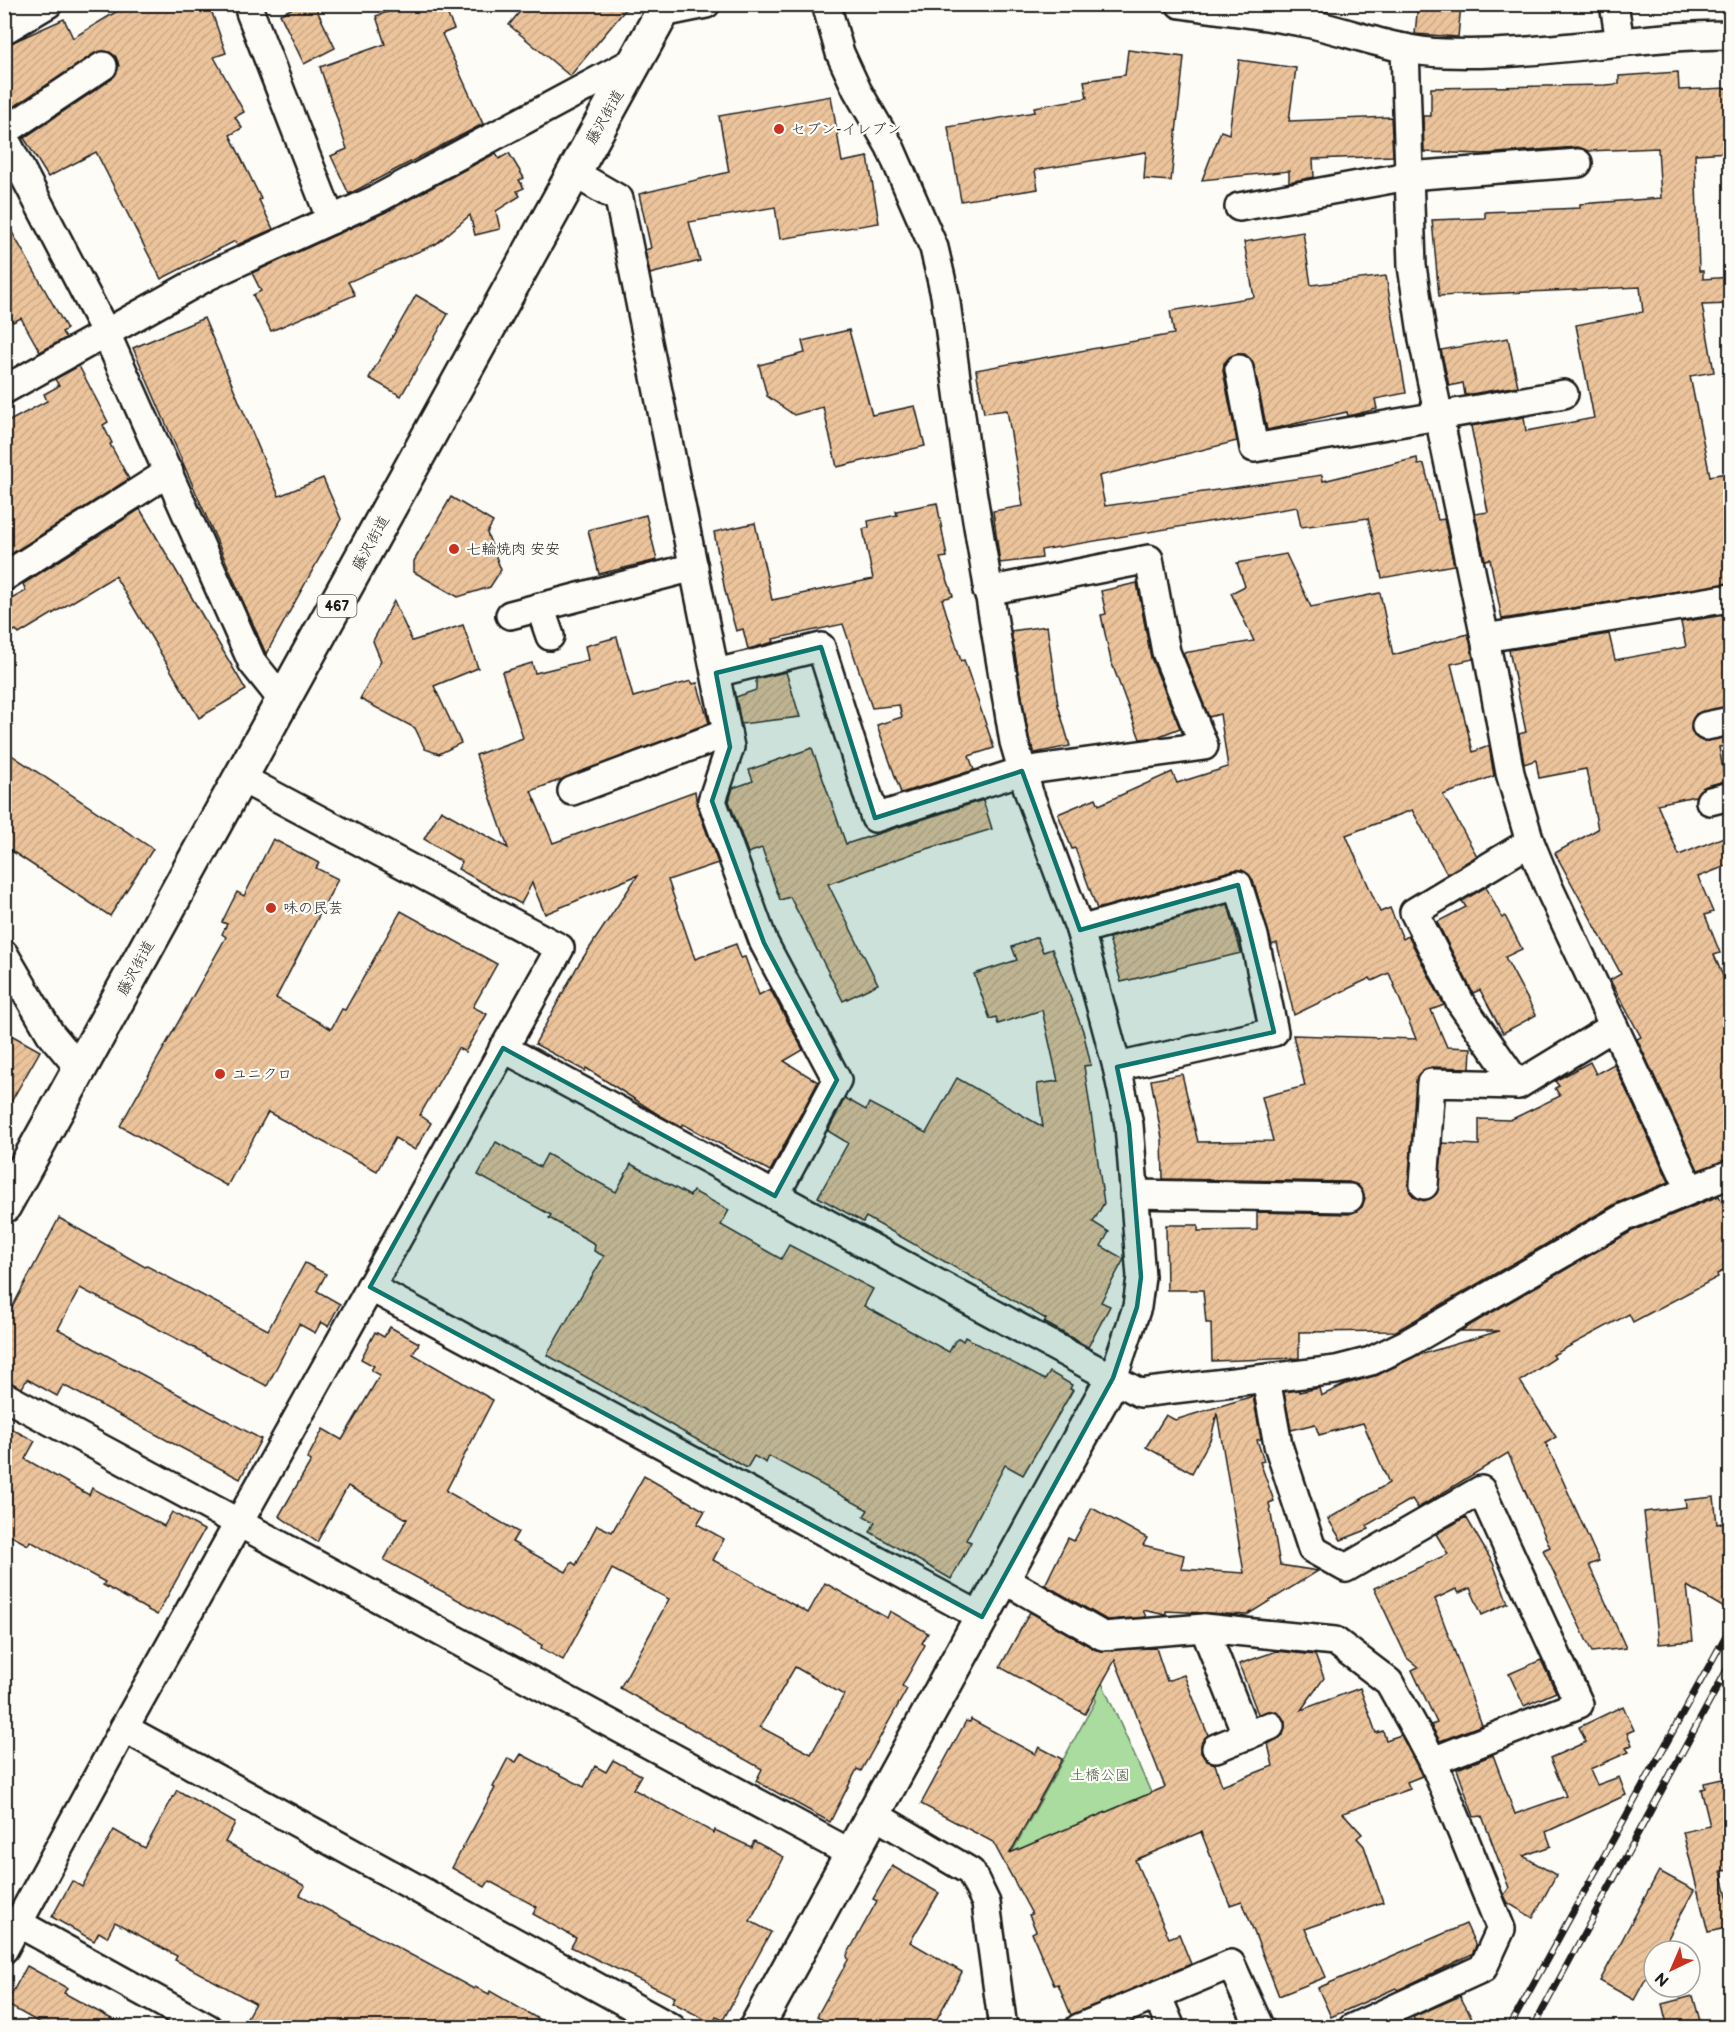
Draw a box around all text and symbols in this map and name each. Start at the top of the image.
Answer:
street label: 藤沢街道 [582,86,628,148]
place label: セブン-イレブン [791,120,902,139]
marker: セブン-イレブン [772,122,786,136]
street label: 藤沢街道 [348,512,394,574]
place label: 七輪焼肉 安安 [466,540,560,559]
marker: 七輪焼肉 安安 [447,542,461,556]
road number: 467 [318,595,356,617]
place label: 味の民芸 [283,899,343,918]
marker: 味の民芸 [264,901,278,915]
street label: 藤沢街道 [113,937,159,999]
place label: ユニクロ [232,1065,292,1084]
marker: ユニクロ [213,1067,227,1081]
park label: 土橋公園 [1070,1766,1130,1785]
north arrow [1642,1939,1702,1999]
text: N [1652,1968,1674,1990]

